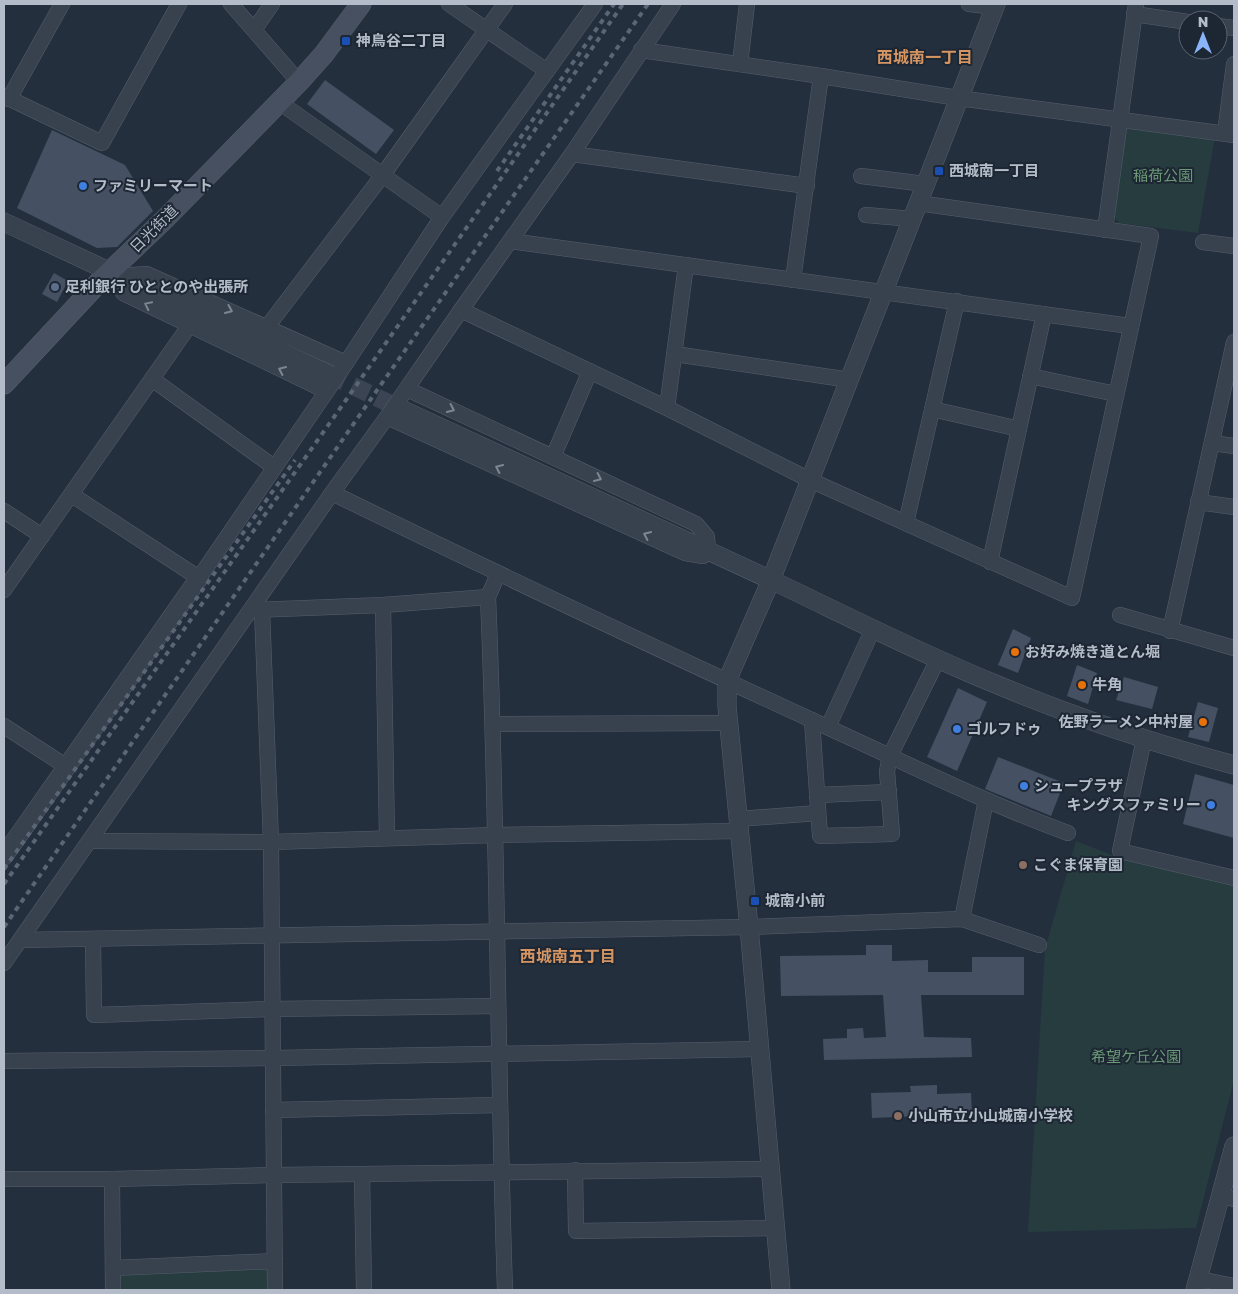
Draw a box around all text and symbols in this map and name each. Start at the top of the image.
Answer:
north arrow [1178,10,1228,60]
text: N [1198,13,1208,30]
place label: 神鳥谷二丁目 [355,31,446,49]
marker: 神鳥谷二丁目 [340,35,352,47]
district label: 西城南一丁目 [877,47,973,67]
place label: 西城南一丁目 [949,161,1039,179]
marker: 西城南一丁目 [933,165,945,177]
park label: 稲荷公園 [1133,166,1193,184]
place label: ファミリーマート [93,176,213,194]
marker: ファミリーマート [77,180,89,192]
street label: 日光街道 [126,201,181,256]
place label: 足利銀行 ひととのや出張所 [65,277,248,295]
marker: 足利銀行 ひととのや出張所 [49,281,61,293]
one-way arrow [144,301,153,312]
one-way arrow [224,304,233,315]
one-way arrow [278,366,287,376]
one-way arrow [446,403,455,414]
one-way arrow [495,463,504,474]
one-way arrow [593,472,602,483]
one-way arrow [643,531,652,542]
place label: お好み焼き道とん堀 [1025,642,1160,660]
marker: お好み焼き道とん堀 [1009,646,1021,658]
place label: 牛角 [1092,675,1122,693]
marker: 牛角 [1076,679,1088,691]
place label: 佐野ラーメン中村屋 [1059,712,1193,730]
marker: 佐野ラーメン中村屋 [1197,716,1209,728]
place label: ゴルフドゥ [967,719,1042,737]
marker: ゴルフドゥ [951,723,963,735]
place label: シュープラザ [1034,776,1123,794]
marker: シュープラザ [1018,780,1030,792]
place label: キングスファミリー [1066,795,1201,813]
marker: キングスファミリー [1205,799,1217,811]
place label: こぐま保育園 [1033,855,1123,873]
marker: こぐま保育園 [1017,859,1029,871]
place label: 城南小前 [765,891,825,909]
marker: 城南小前 [749,895,761,907]
district label: 西城南五丁目 [520,946,616,966]
park label: 希望ケ丘公園 [1091,1047,1181,1065]
place label: 小山市立小山城南小学校 [908,1106,1073,1124]
marker: 小山市立小山城南小学校 [892,1110,904,1122]

